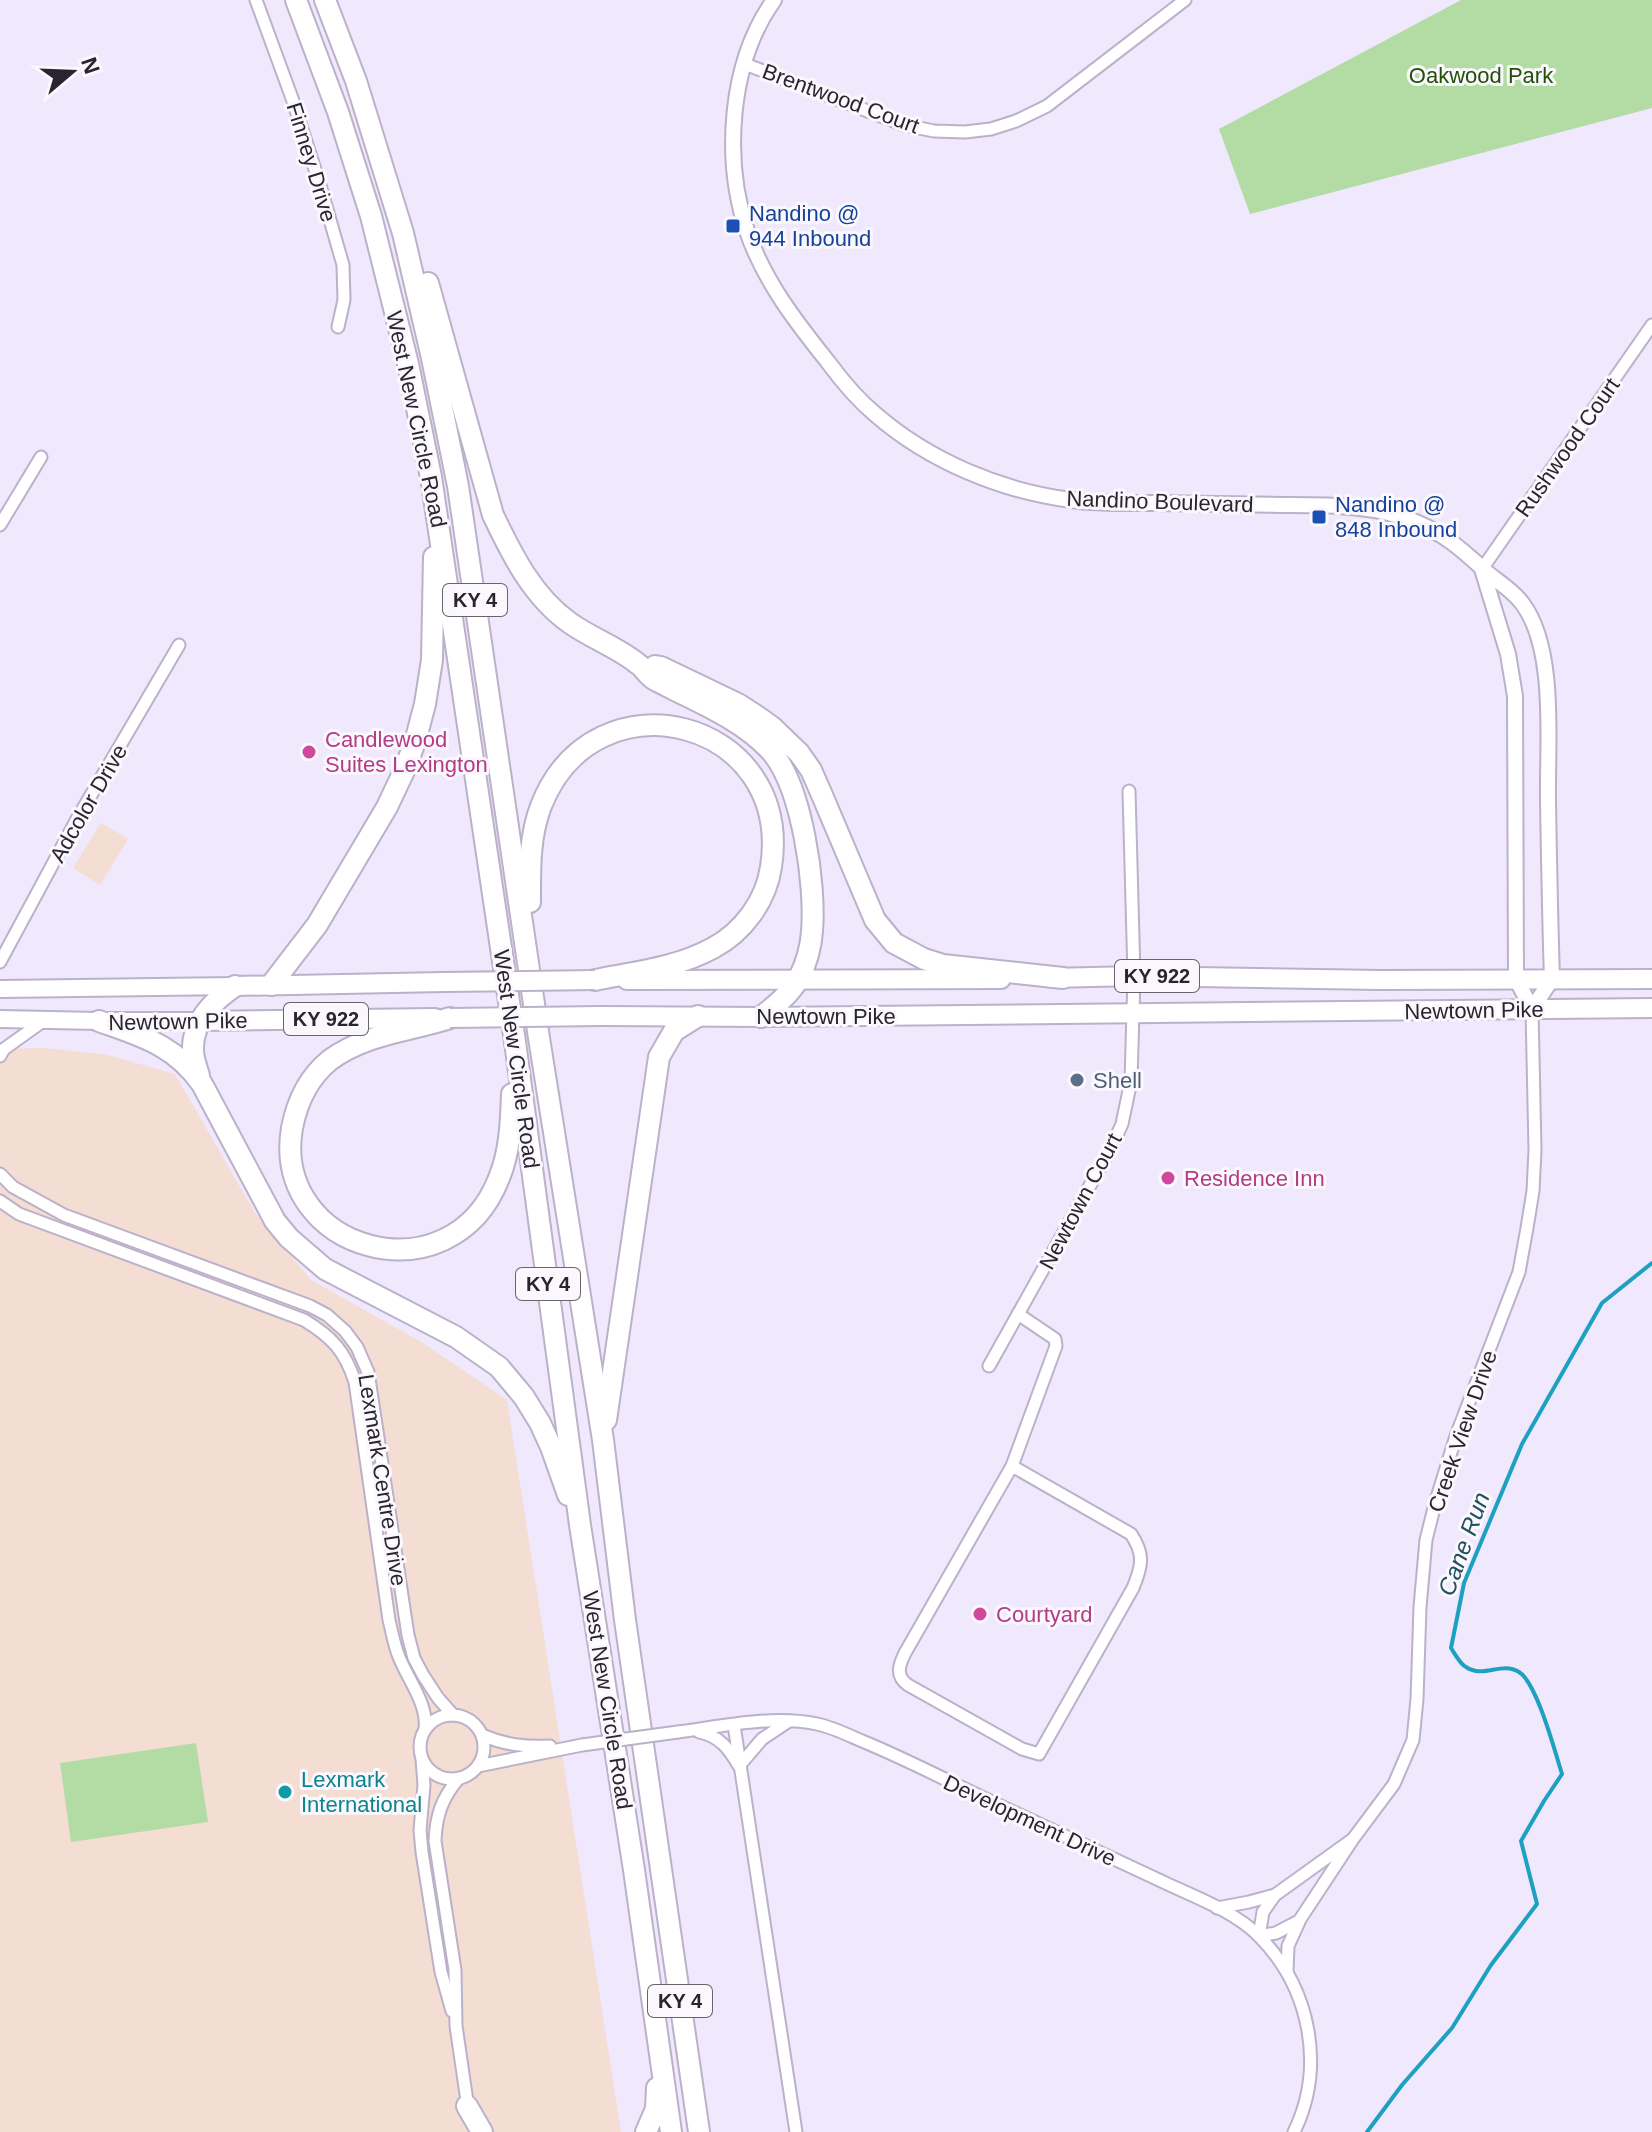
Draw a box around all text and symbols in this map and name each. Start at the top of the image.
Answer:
north arrow [32,32,112,112]
text: N [76,54,105,77]
street label: Brentwood Court [759,58,923,138]
park label: Oakwood Park [1409,63,1554,88]
street label: Finney Drive [282,99,342,225]
place label: Nandino @ 944 Inbound [749,201,871,251]
marker: Nandino @ 944 Inbound [724,217,742,235]
street label: West New Circle Road [381,308,452,530]
street label: Rushwood Court [1510,373,1625,522]
street label: Nandino Boulevard [1066,486,1254,517]
place label: Nandino @ 848 Inbound [1335,492,1457,542]
marker: Nandino @ 848 Inbound [1310,508,1328,526]
road number: KY 4 [443,584,507,616]
place label: Candlewood Suites Lexington [325,727,488,777]
street label: Adcolor Drive [45,740,132,867]
marker: Candlewood Suites Lexington [300,743,318,761]
street label: West New Circle Road [489,948,544,1170]
road number: KY 922 [1115,960,1199,992]
street label: Newtown Pike [1404,997,1544,1024]
road number: KY 922 [284,1003,368,1035]
street label: Newtown Pike [756,1004,896,1029]
street label: Newtown Pike [108,1008,248,1035]
place label: Shell [1093,1068,1142,1093]
marker: Shell [1068,1071,1086,1089]
street label: Newtown Court [1034,1129,1127,1273]
place label: Residence Inn [1184,1166,1325,1191]
marker: Residence Inn [1159,1169,1177,1187]
road number: KY 4 [516,1268,580,1300]
street label: Creek View Drive [1423,1347,1502,1515]
street label: Lexmark Centre Drive [353,1372,412,1588]
water label: Cane Run [1432,1488,1495,1599]
street label: West New Circle Road [578,1589,637,1811]
place label: Courtyard [996,1602,1093,1627]
marker: Courtyard [971,1605,989,1623]
place label: Lexmark International [301,1767,422,1817]
street label: Development Drive [940,1770,1120,1871]
marker: Lexmark International [276,1783,294,1801]
road number: KY 4 [648,1985,712,2017]

